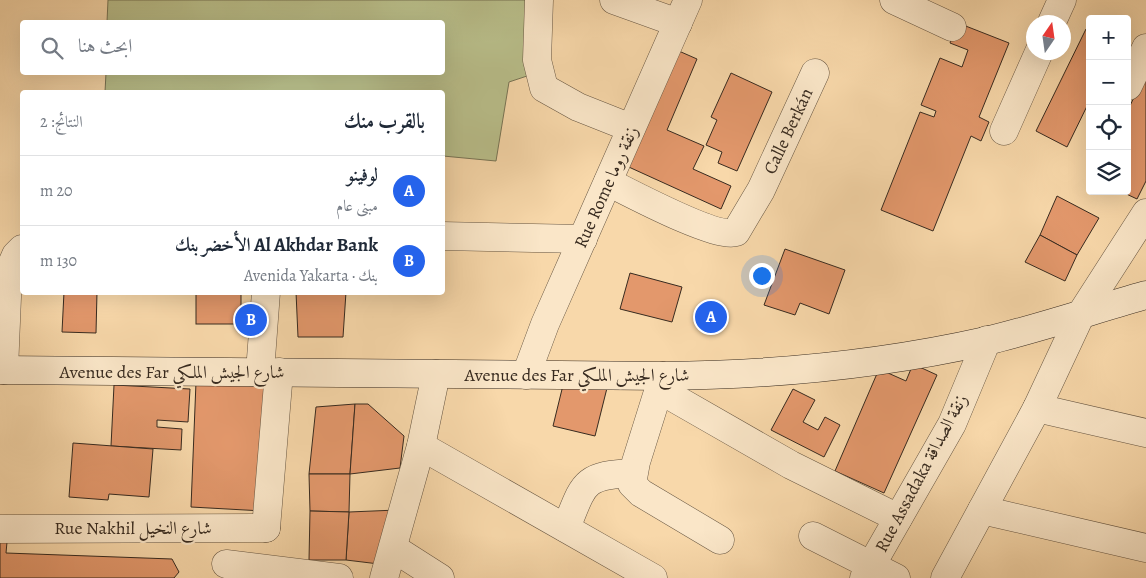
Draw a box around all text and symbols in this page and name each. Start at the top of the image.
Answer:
north arrow [1026,15,1071,60]
map controls [1086,15,1131,195]
button: + [1086,15,1131,60]
search box [20,20,445,75]
text: ابحث هنا [78,33,132,59]
icon: search [38,34,66,62]
button: − [1086,60,1131,105]
street label: Calle Berkán [758,84,818,178]
button: locate [1086,105,1131,150]
text: بالقرب منك [344,107,425,135]
text: النتائج: 2 [40,111,83,133]
street label: Rue Rome زنقة روما [568,122,644,252]
button: layers [1086,150,1131,195]
text: لوفينو [347,162,378,188]
text: 20 m [40,180,73,202]
text: A [404,180,414,202]
text: مبنى عام [336,195,378,217]
text: Al Akhdar Bank الأخضر بنك [175,232,378,258]
text: 130 m [40,250,77,272]
text: B [404,250,414,272]
your location [749,263,775,289]
text: بنك · Avenida Yakarta [244,265,378,287]
pin: A [695,298,727,336]
pin: B [235,301,267,339]
street label: Avenue des Far شارع الجيش الملكي [59,360,284,389]
street label: Avenue des Far شارع الجيش الملكي [464,363,689,392]
street label: Rue Assadaka زنقة الصداقة [869,390,973,556]
street label: Rue Nakhil شارع النخيل [54,516,212,543]

